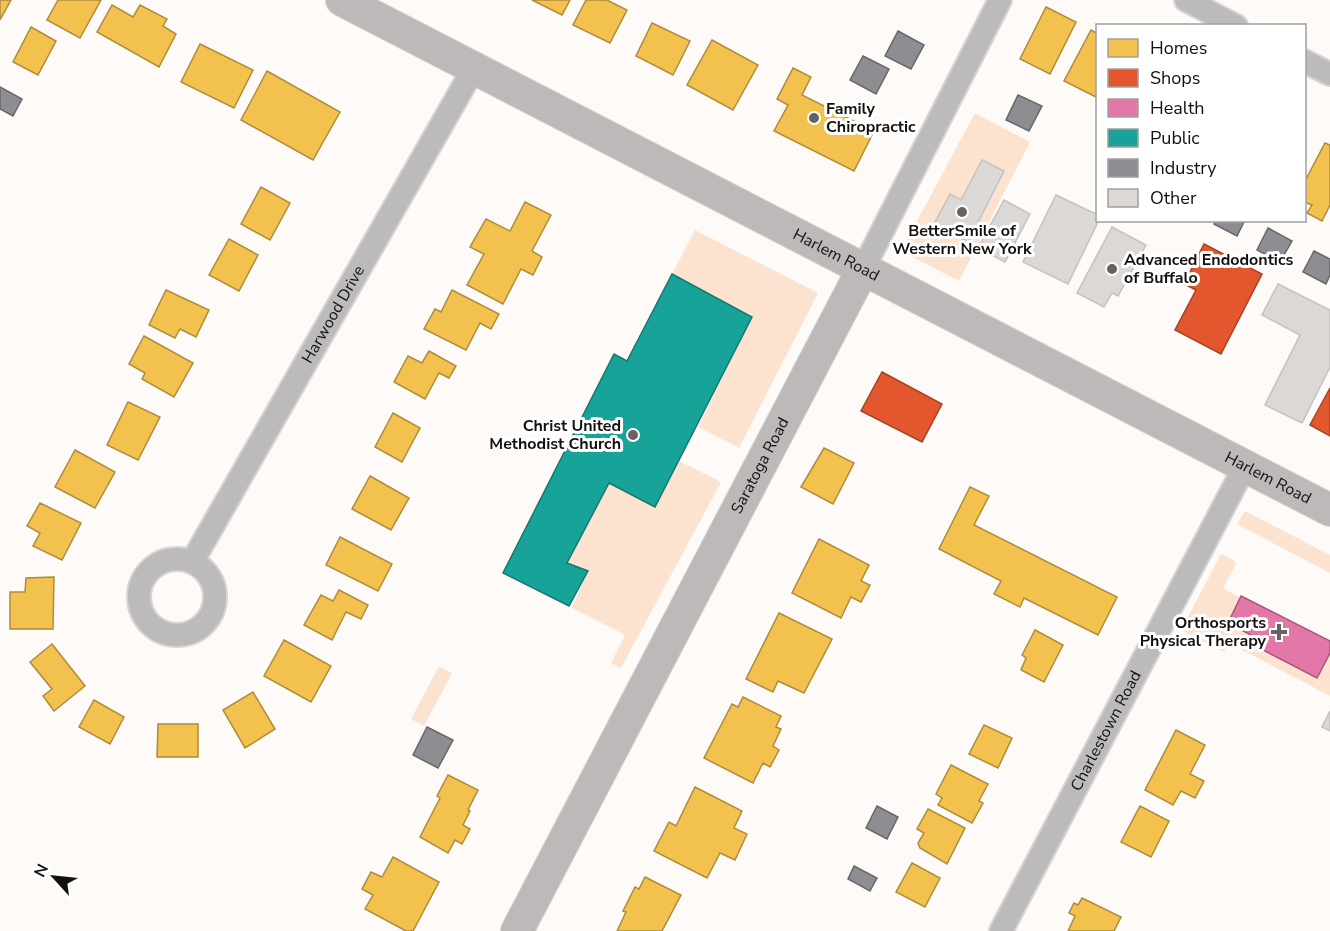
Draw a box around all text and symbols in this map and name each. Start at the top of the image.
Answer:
legend [1096,24,1306,222]
text: Homes [1150,36,1207,60]
text: Shops [1150,66,1200,90]
text: Health [1150,96,1205,120]
place label: Family Chiropractic [826,98,916,138]
marker: Family Chiropractic [807,111,821,125]
text: Public [1150,126,1200,150]
text: Industry [1150,156,1217,180]
text: Other [1150,186,1197,210]
marker: BetterSmile of Western New York [955,205,969,219]
place label: BetterSmile of Western New York [893,220,1032,260]
street label: Harlem Road [789,224,883,287]
place label: Advanced Endodontics of Buffalo [1124,249,1293,289]
street label: Harwood Drive [297,262,370,367]
marker: Advanced Endodontics of Buffalo [1105,262,1119,276]
street label: Saratoga Road [726,414,795,518]
place label: Christ United Methodist Church [489,415,621,455]
marker: Christ United Methodist Church [626,428,640,442]
street label: Harlem Road [1221,446,1315,509]
place label: Orthosports Physical Therapy [1140,612,1267,652]
marker: Orthosports Physical Therapy [1270,623,1288,641]
street label: Charlestown Road [1065,667,1147,795]
north arrow [24,847,84,907]
text: N [29,860,54,881]

